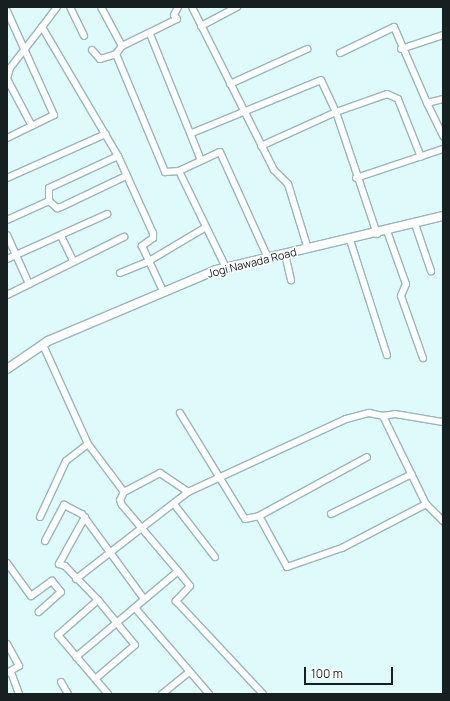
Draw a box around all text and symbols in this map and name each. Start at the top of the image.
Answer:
street label: Jogi Nawada Road [206,246,298,280]
scale bar [306,659,395,685]
text: 100 m [311,665,343,682]

